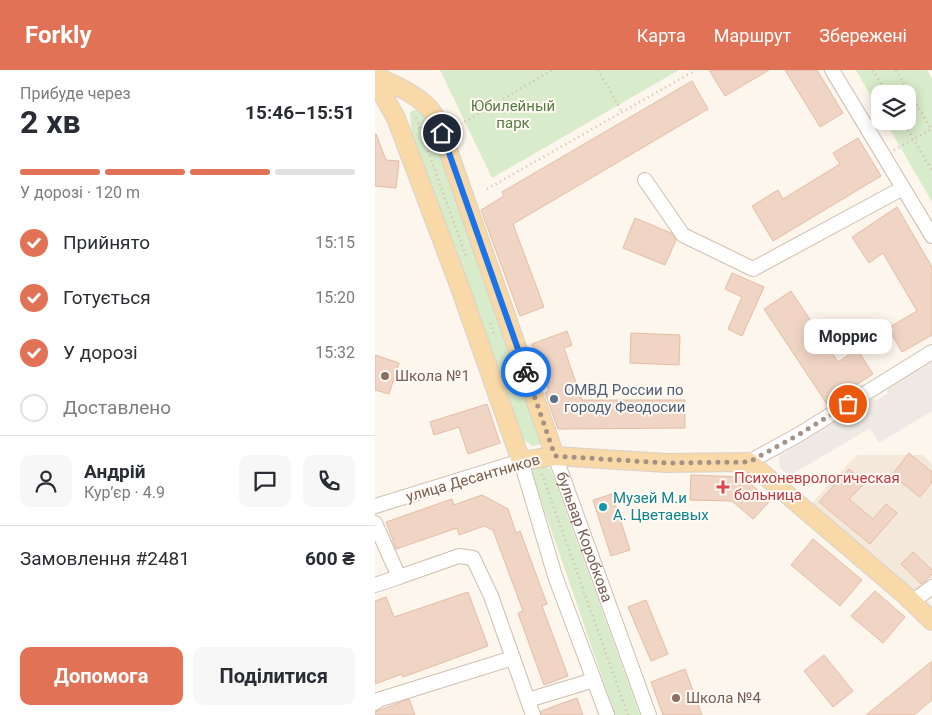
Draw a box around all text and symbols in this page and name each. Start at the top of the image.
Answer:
text: Forkly [25,21,92,49]
text: Карта [637,25,686,46]
text: Маршрут [714,25,791,46]
text: Збережені [819,25,907,46]
text: Прибуде через [20,84,131,103]
map controls [871,85,916,130]
button: layers [871,85,916,130]
park label: Юбилейный парк [471,97,555,132]
text: 15:46–15:51 [245,101,355,124]
text: 2 хв [20,103,81,141]
pin [421,112,463,154]
icon: home [428,119,456,147]
text: У дорозі · 120 m [20,183,140,202]
icon: check [20,229,48,257]
text: Прийнято [63,231,150,254]
text: 15:15 [315,233,355,252]
icon: check [20,284,48,312]
text: Готується [63,286,151,309]
text: 15:20 [315,288,355,307]
callout: Моррис [804,319,892,354]
text: Моррис [819,327,877,346]
icon: check [20,339,48,367]
text: У дорозі [63,341,138,364]
text: 15:32 [315,343,355,362]
courier [501,347,551,397]
icon: bike [512,358,540,386]
place label: Школа №1 [395,367,470,385]
marker: Школа №1 [379,370,391,382]
place label: ОМВД России по городу Феодосии [564,381,685,416]
pin [827,383,869,425]
icon: bag [834,390,862,418]
marker: ОМВД России по городу Феодосии [548,393,560,405]
text: Доставлено [63,396,171,419]
street label: улица Десантников [404,450,542,506]
button: person [20,455,72,507]
button: chat [239,455,291,507]
button: phone [303,455,355,507]
text: Андрій [84,460,146,483]
street label: бульвар Коробкова [552,469,616,604]
place label: Психоневрологическая больница [734,469,900,504]
marker: Психоневрологическая больница [716,480,730,494]
text: Кур’єр · 4.9 [84,483,165,502]
place label: Музей М.и А. Цветаевых [613,489,709,524]
marker: Музей М.и А. Цветаевых [597,501,609,513]
text: Замовлення #2481 [20,547,190,570]
text: 600 ₴ [305,547,355,570]
button: Допомога [20,647,183,705]
button: Поділитися [193,647,355,705]
place label: Школа №4 [686,689,761,707]
marker: Школа №4 [670,692,682,704]

